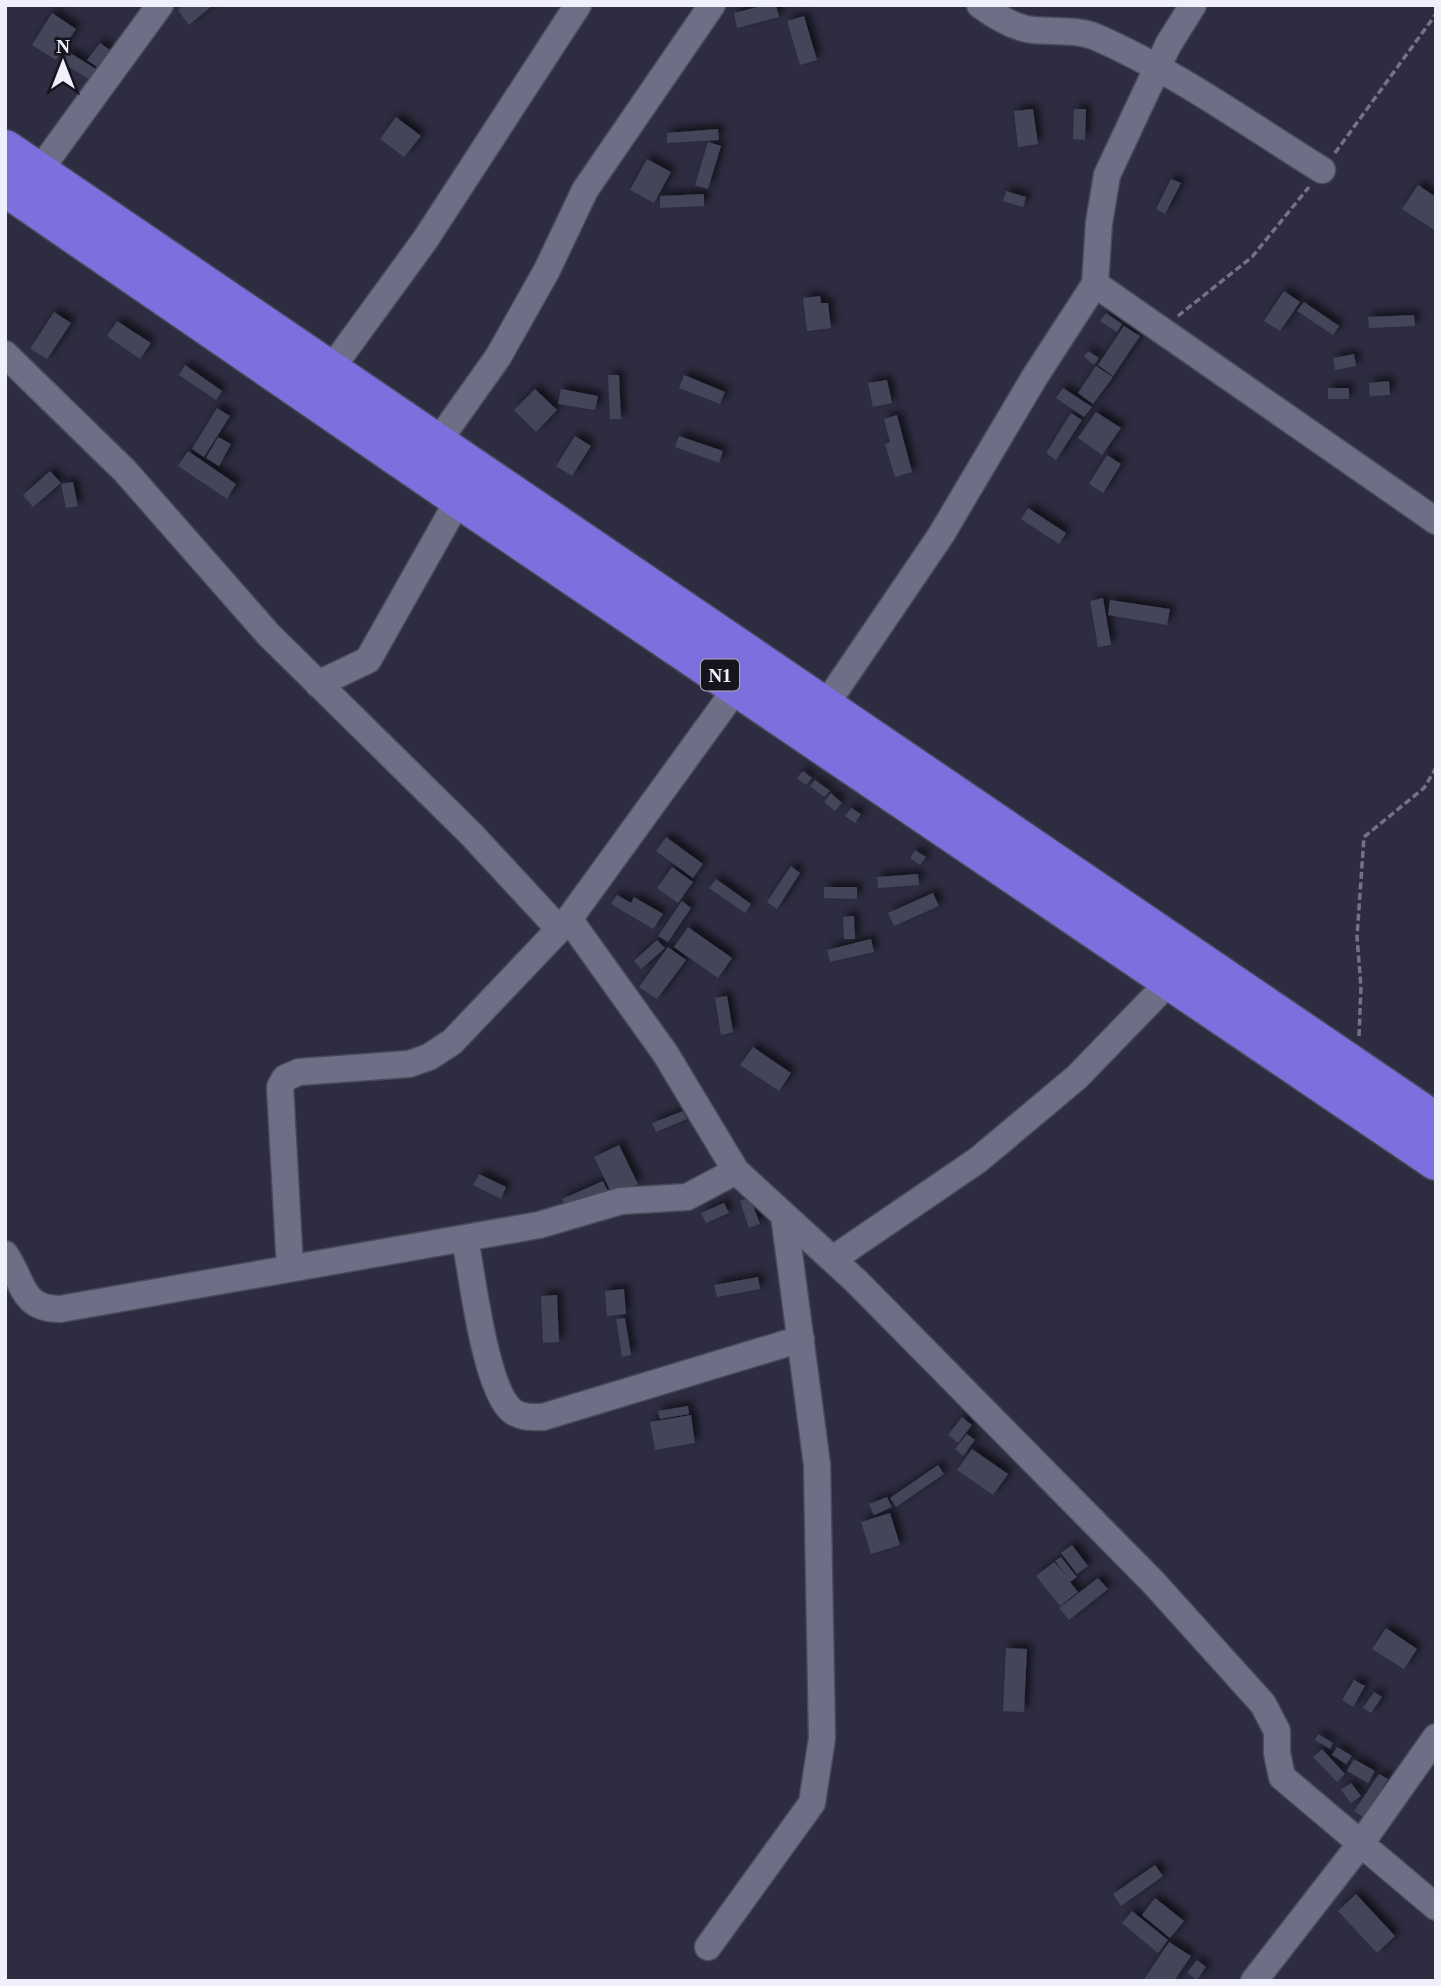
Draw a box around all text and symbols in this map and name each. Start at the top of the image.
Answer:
north arrow [28,28,98,98]
text: N [56,36,70,57]
road number: N1 [701,660,739,690]

